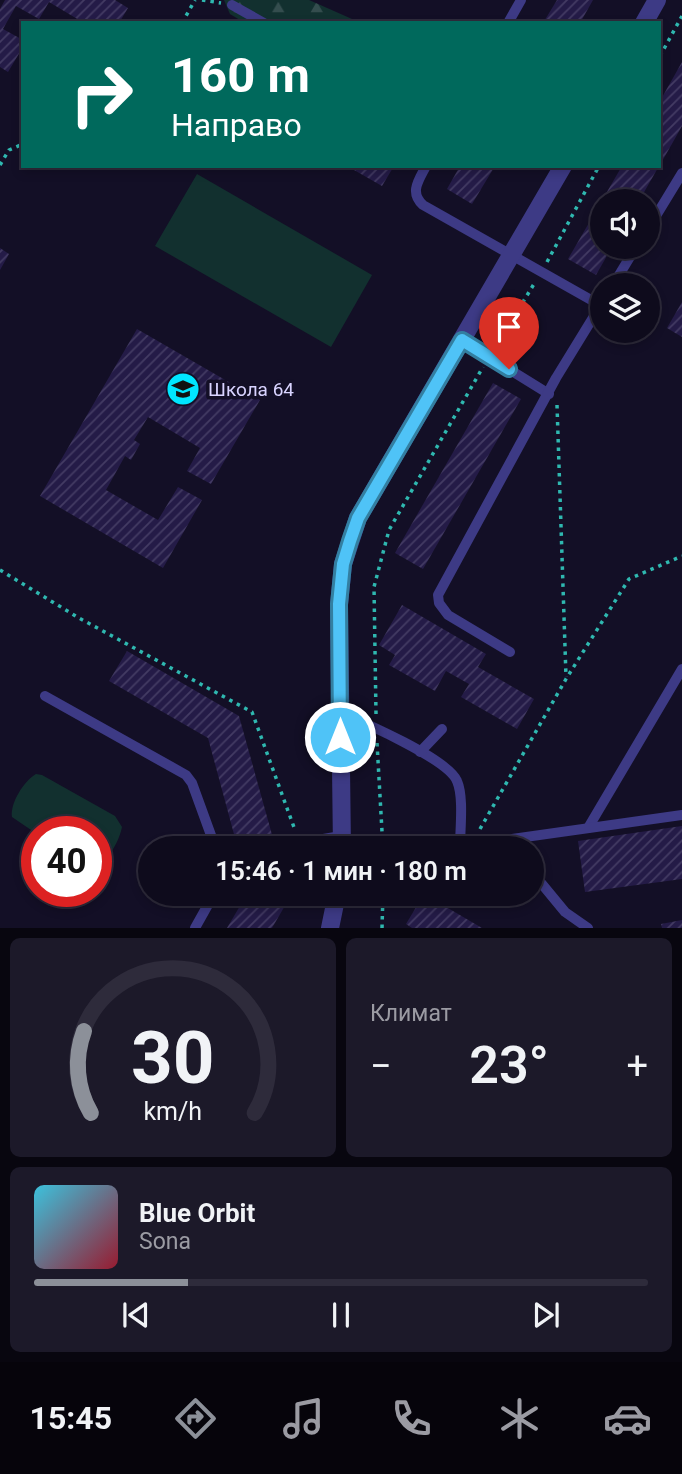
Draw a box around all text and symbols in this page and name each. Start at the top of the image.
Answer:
text: 160 m [171,47,310,104]
icon: right [56,49,147,140]
text: Направо [171,106,302,144]
map controls [590,189,660,343]
button: sound [590,189,660,259]
button: layers [590,273,660,343]
pin [479,297,539,369]
icon: arrive [490,308,528,346]
school or university icon: Школа 64 [164,370,202,408]
place label: Школа 64 [208,378,294,401]
position arrow [303,700,377,774]
speed limit sign: 40 [21,816,112,907]
text: 15:46 · 1 мин · 180 m [215,856,467,886]
text: Климат [370,1000,452,1027]
text: 30 [131,1016,215,1102]
text: 23° [469,1035,549,1096]
text: − [370,1044,392,1088]
text: + [626,1044,648,1088]
text: km/h [144,1097,202,1126]
text: Blue Orbit [139,1198,255,1228]
text: Sona [139,1228,191,1255]
icon: previous [117,1296,155,1334]
icon: pause [322,1296,360,1334]
icon: next [527,1296,565,1334]
icon: directions [171,1394,220,1443]
icon: music [279,1394,328,1443]
icon: phone [387,1394,436,1443]
icon: climate [495,1394,544,1443]
icon: car [603,1394,652,1443]
text: 15:45 [30,1399,112,1437]

